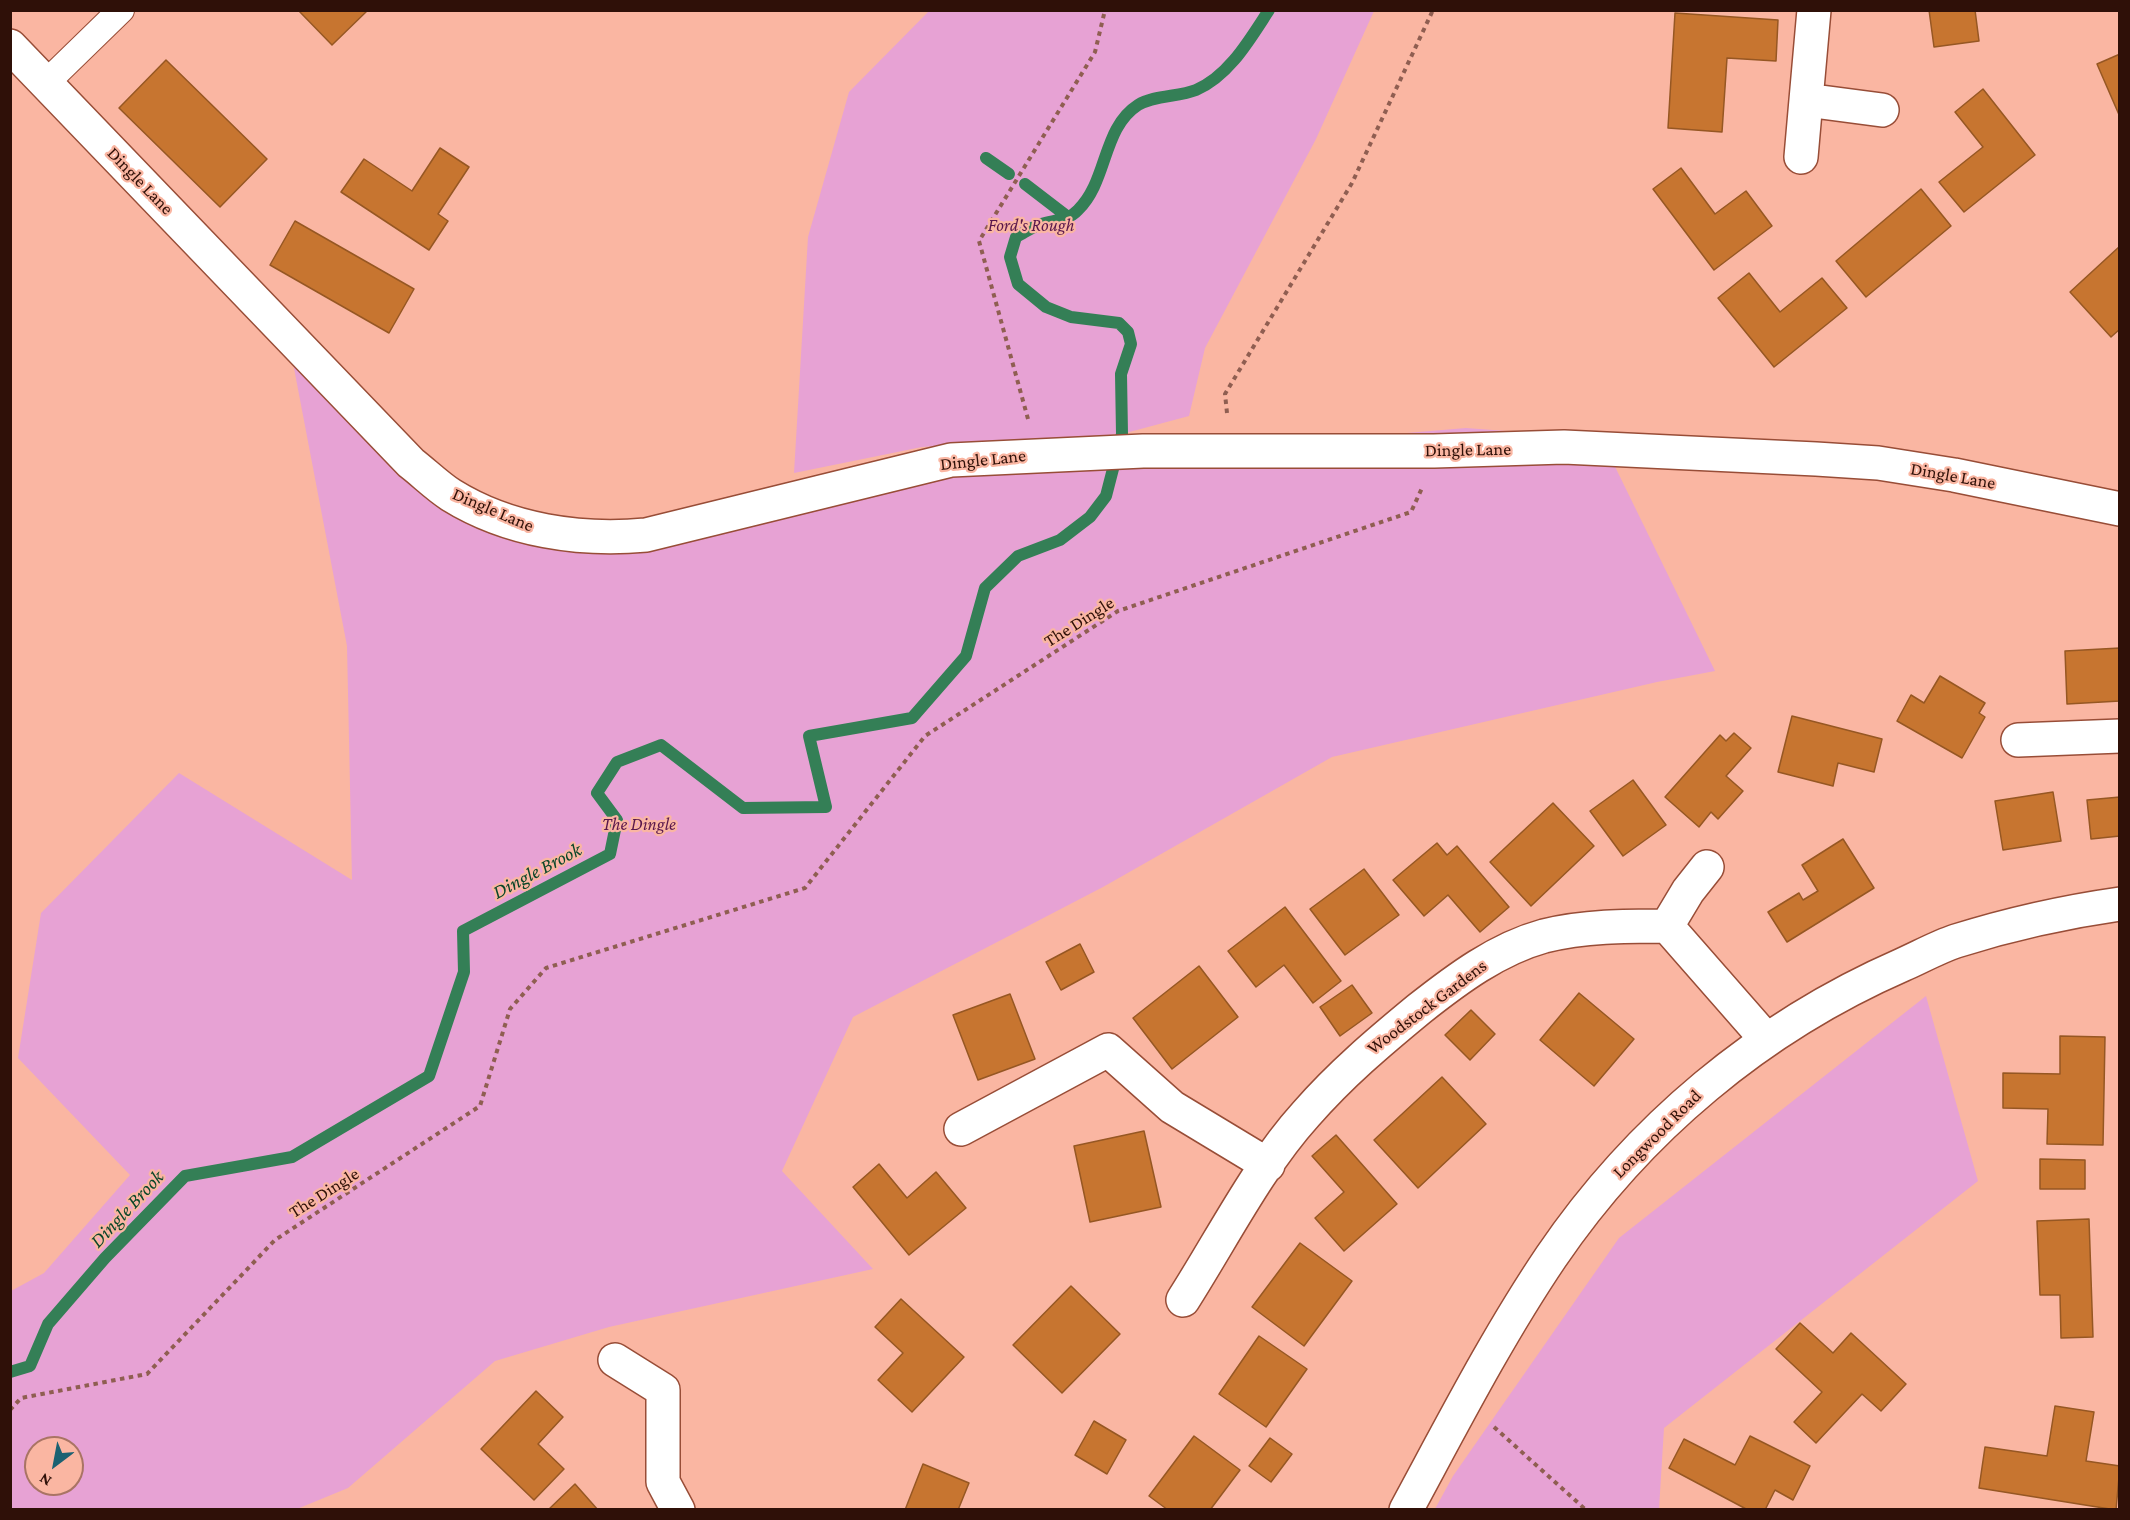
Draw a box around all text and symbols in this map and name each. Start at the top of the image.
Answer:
street label: Dingle Lane [102,143,178,219]
park label: Ford's Rough [988,214,1074,236]
street label: Dingle Lane [1425,438,1511,462]
street label: Dingle Lane [939,445,1027,475]
street label: Dingle Lane [1909,458,1997,494]
street label: Dingle Lane [449,483,537,537]
street label: The Dingle [1040,592,1118,652]
park label: The Dingle [602,813,676,835]
water label: Dingle Brook [488,838,586,904]
street label: Woodstock Gardens [1363,955,1491,1059]
street label: Longwood Road [1608,1085,1706,1183]
street label: The Dingle [285,1163,363,1223]
water label: Dingle Brook [85,1165,169,1253]
north arrow [24,1436,84,1496]
text: N [36,1470,54,1490]

